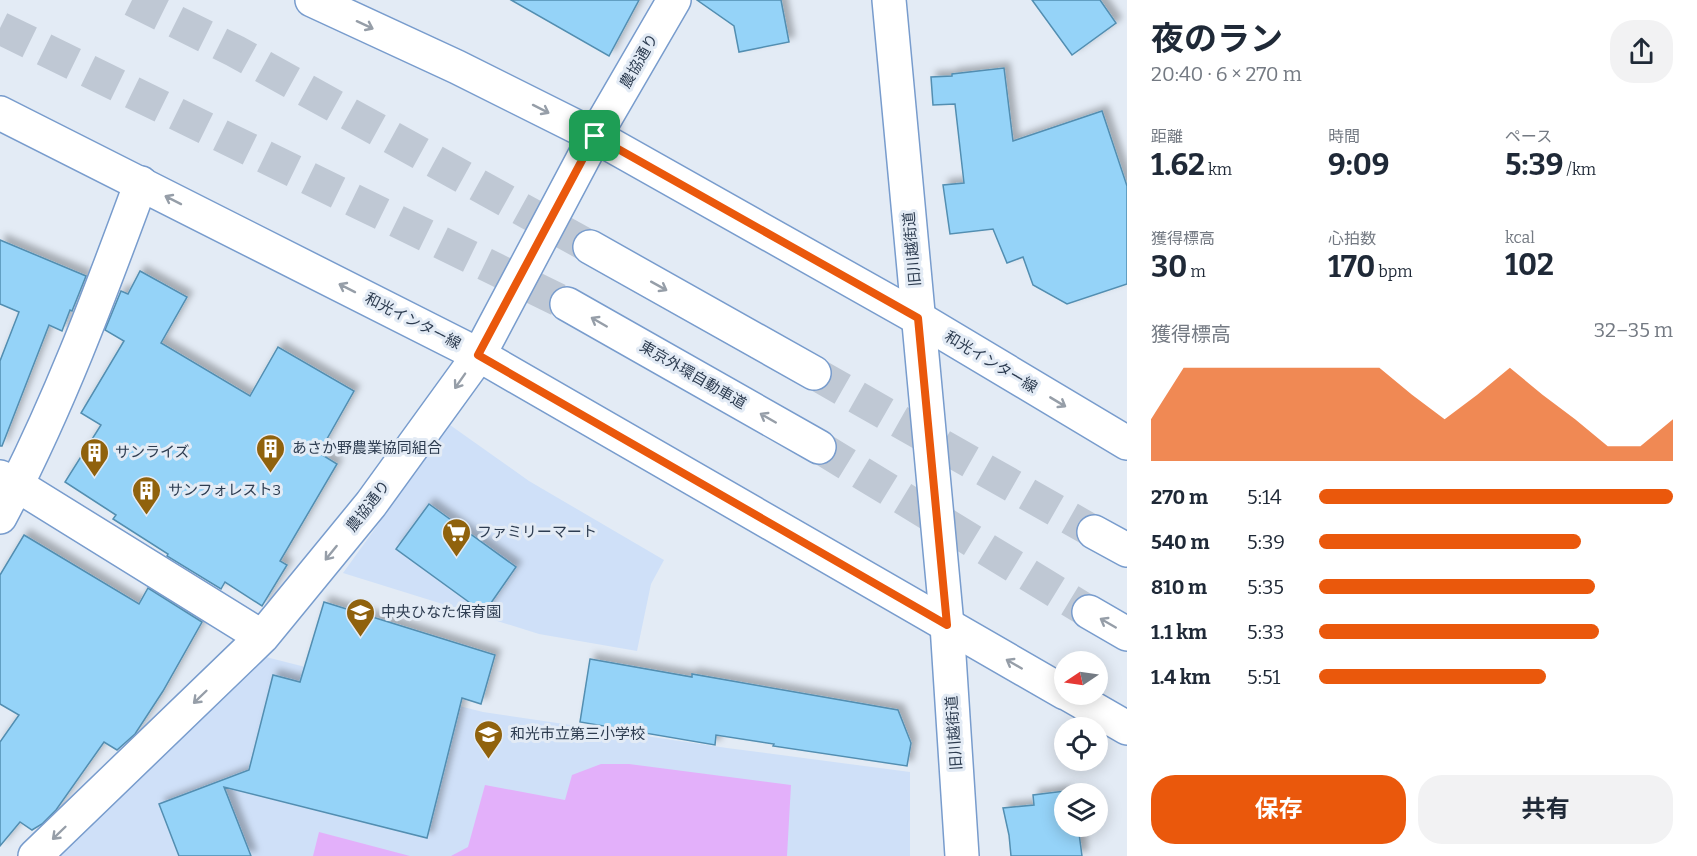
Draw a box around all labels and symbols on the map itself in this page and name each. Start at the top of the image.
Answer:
one-way arrow [356,19,374,31]
street label: 農協通り [616,31,662,91]
one-way arrow [531,104,549,115]
pin [569,110,620,161]
one-way arrow [164,193,182,205]
street label: 旧川越街道 [900,211,924,287]
one-way arrow [650,280,667,292]
one-way arrow [338,281,356,293]
street label: 和光インター線 [362,289,464,353]
one-way arrow [591,316,608,328]
street label: 和光インター線 [941,327,1041,397]
street label: 東京外環自動車道 [637,337,749,413]
one-way arrow [454,372,466,388]
one-way arrow [1049,397,1066,409]
one-way arrow [760,412,778,423]
building icon: あさか野農業協同組合 [255,432,287,474]
building icon: サンライズ [78,436,110,478]
place label: あさか野農業協同組合 [292,439,442,457]
place label: サンライズ [115,443,190,461]
building icon: サンフォレスト3 [131,474,163,516]
street label: 農協通り [342,477,394,535]
place label: サンフォレスト3 [168,481,281,499]
supermarket icon: ファミリーマート [440,516,472,558]
place label: ファミリーマート [477,523,597,541]
one-way arrow [325,545,338,561]
school or university icon: 中央ひなた保育園 [344,596,376,638]
place label: 中央ひなた保育園 [381,603,501,621]
one-way arrow [1100,617,1117,629]
north arrow [1054,651,1108,705]
one-way arrow [1006,657,1023,669]
one-way arrow [192,690,207,704]
street label: 旧川越街道 [942,695,966,771]
school or university icon: 和光市立第三小学校 [473,718,505,760]
place label: 和光市立第三小学校 [510,725,645,743]
one-way arrow [52,825,67,840]

